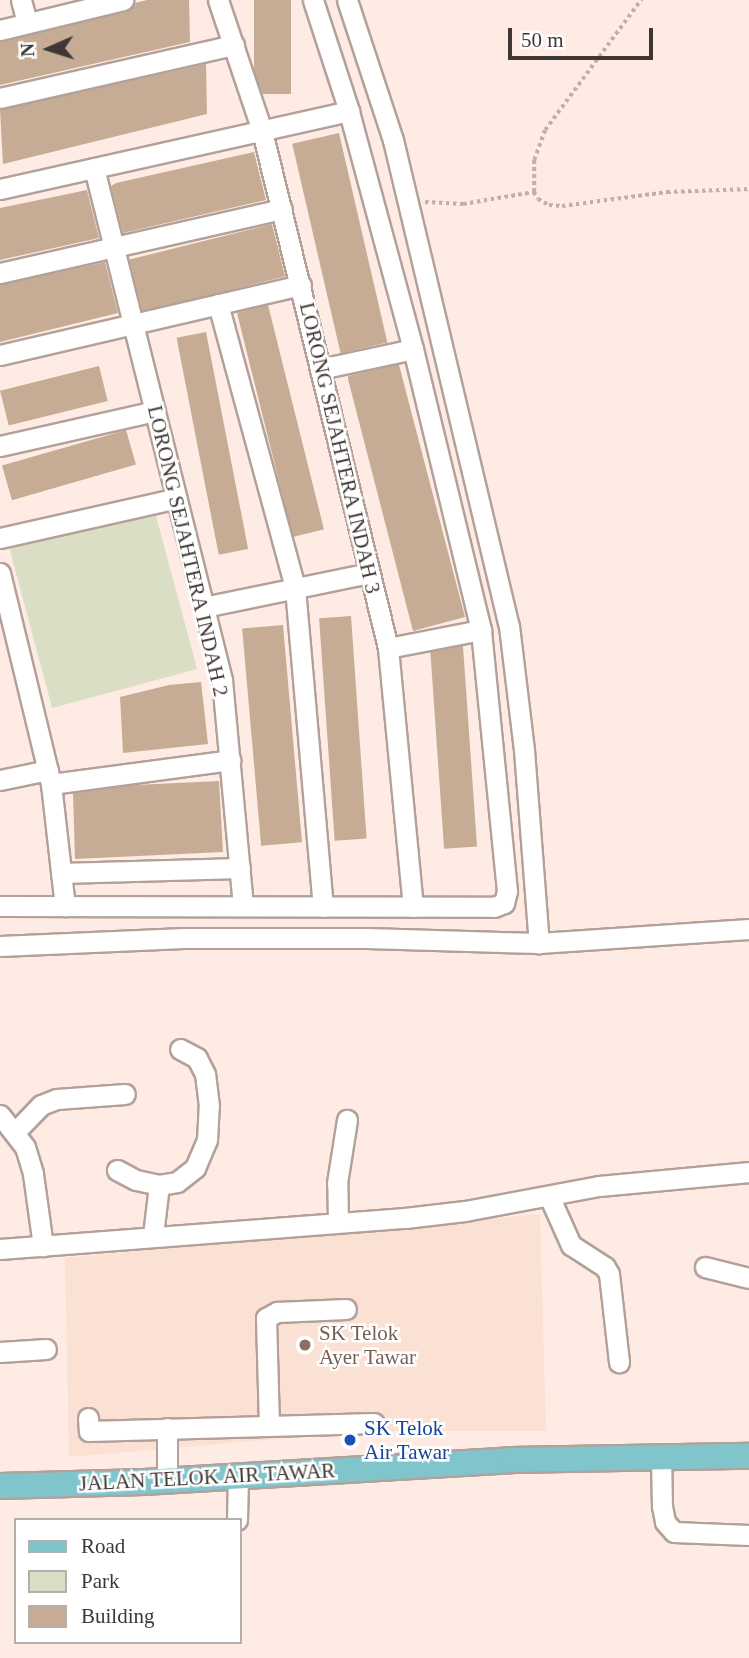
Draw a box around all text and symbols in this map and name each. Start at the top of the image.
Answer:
north arrow [14,14,84,84]
scale bar [511,14,656,58]
text: 50 m [521,28,564,52]
text: N [17,43,38,58]
street label: LORONG SEJAHTERA INDAH 3 [294,299,386,597]
street label: LORONG SEJAHTERA INDAH 2 [142,402,234,700]
place label: SK Telok Ayer Tawar [319,1320,416,1370]
marker: SK Telok Ayer Tawar [297,1337,313,1353]
place label: SK Telok Air Tawar [364,1415,449,1465]
marker: SK Telok Air Tawar [342,1432,358,1448]
street label: JALAN TELOK AIR TAWAR [77,1458,337,1496]
legend [14,1518,242,1644]
text: Road [81,1534,125,1558]
text: Park [81,1569,120,1593]
text: Building [81,1604,155,1628]

